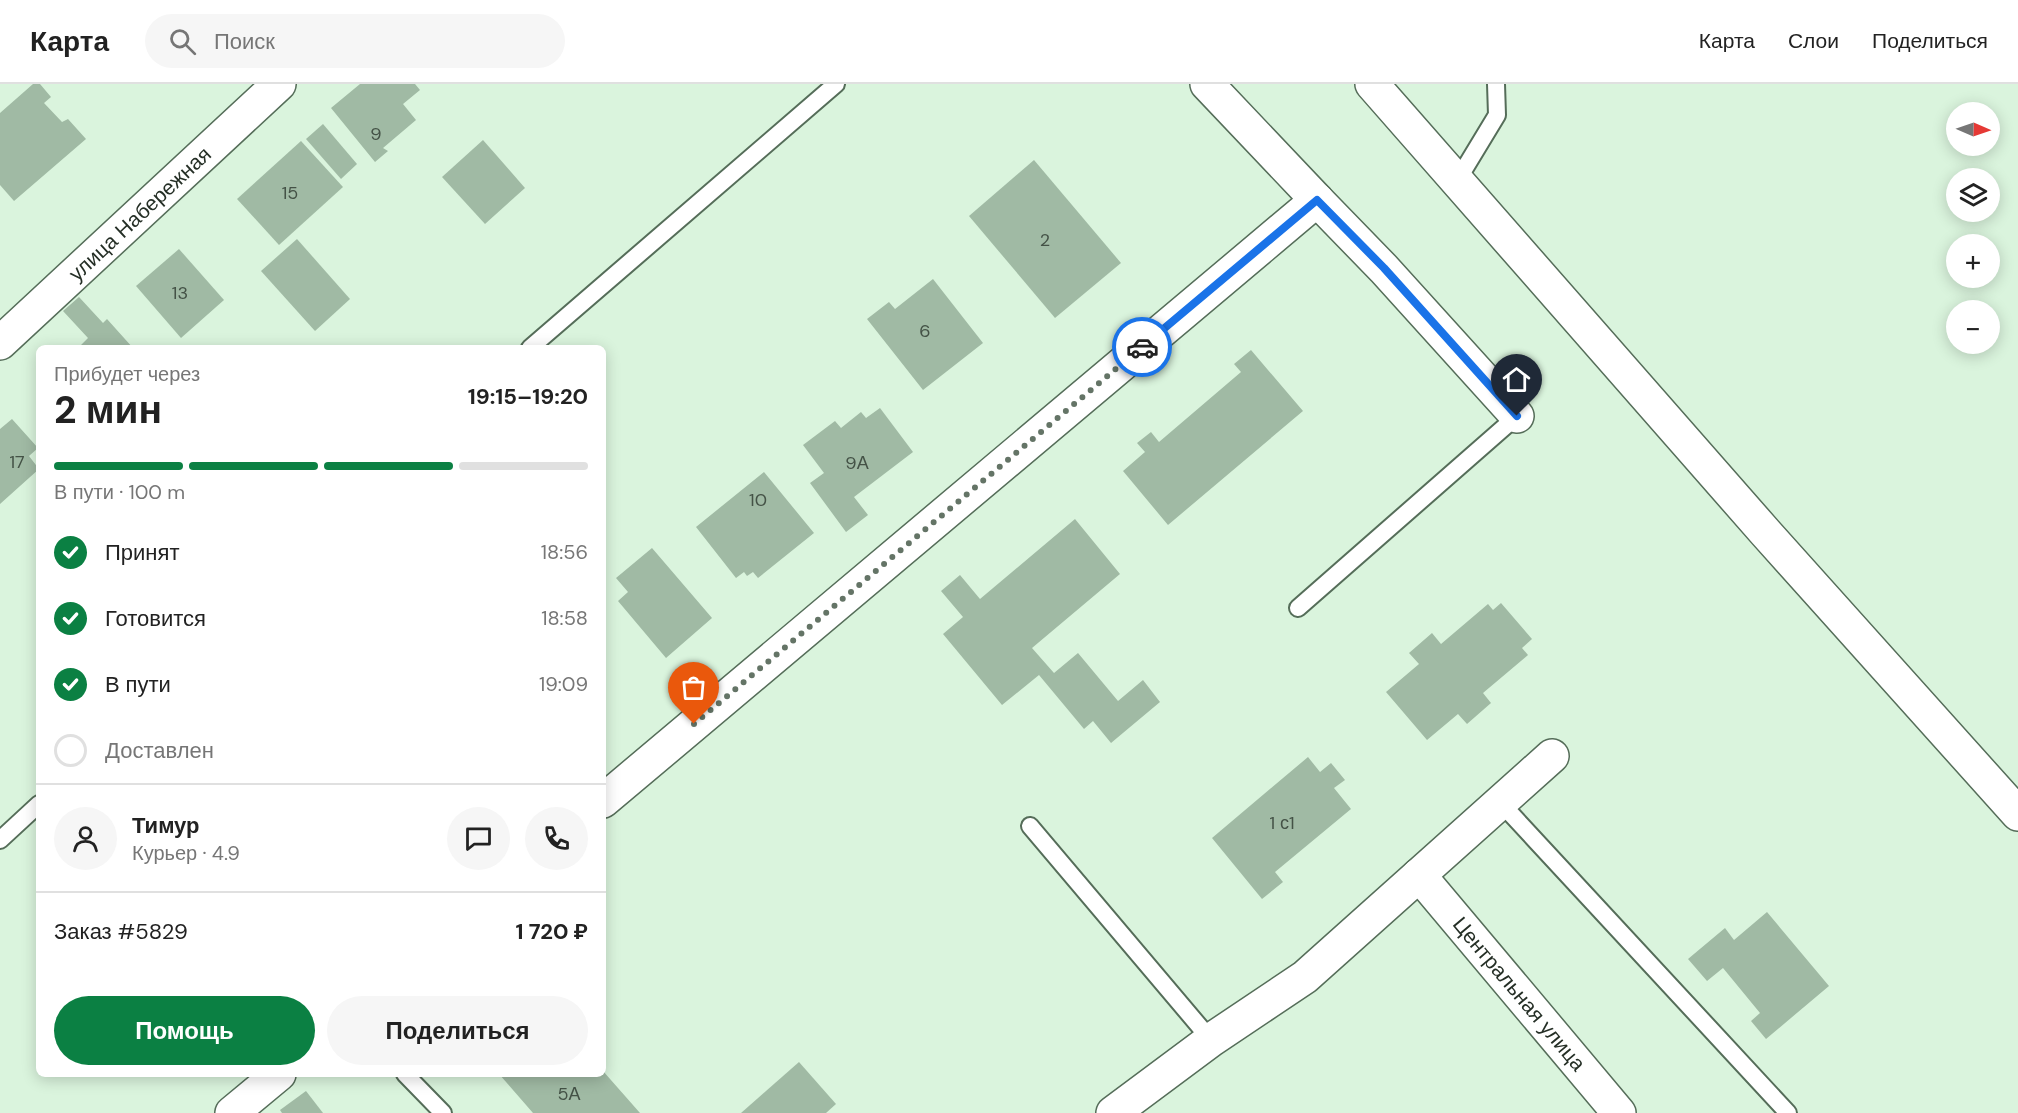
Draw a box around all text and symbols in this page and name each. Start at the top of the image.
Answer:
search box [145,14,565,68]
text: Карта [30,23,109,60]
icon: search [166,25,199,58]
text: Поиск [214,27,275,56]
text: Карта [1699,27,1755,55]
text: Слои [1788,27,1839,55]
text: Поделиться [1872,27,1988,55]
north arrow [1946,102,2000,156]
map controls [1946,102,2000,354]
house number: 9 [370,122,382,146]
street label: улица Набережная [63,141,217,287]
button: layers [1946,168,2000,222]
house number: 15 [282,181,298,205]
house number: 2 [1040,228,1050,252]
button: + [1946,234,2000,288]
house number: 13 [172,281,188,305]
button: − [1946,300,2000,354]
courier [1112,317,1172,377]
house number: 6 [919,319,931,343]
icon: car [1126,331,1159,364]
pin [1491,354,1542,416]
text: Прибудет через [54,361,200,387]
icon: home [1500,363,1533,396]
text: 19:15–19:20 [468,382,588,411]
text: 2 мин [54,384,162,435]
house number: 17 [9,450,25,474]
house number: 9А [845,451,869,475]
text: В пути · 100 m [54,479,185,505]
house number: 10 [749,488,767,512]
icon: check [54,536,87,569]
text: Принят [105,538,179,567]
text: 18:56 [541,539,588,565]
icon: check [54,602,87,635]
text: Готовится [105,604,206,633]
text: 18:58 [541,605,588,631]
pin [668,662,719,724]
icon: check [54,668,87,701]
text: В пути [105,670,171,699]
text: 19:09 [539,671,588,697]
icon: bag [677,671,710,704]
text: Доставлен [105,736,214,765]
button: person [54,807,117,870]
button: chat [447,807,510,870]
button: phone [525,807,588,870]
text: Тимур [132,811,200,840]
house number: 1 с1 [1269,811,1295,835]
text: Курьер · 4.9 [132,840,240,866]
street label: Центральная улица [1446,911,1592,1077]
text: Заказ #5829 [54,917,188,946]
text: 1 720 ₽ [516,917,588,946]
button: Помощь [54,996,315,1065]
button: Поделиться [327,996,588,1065]
house number: 5А [558,1082,581,1106]

